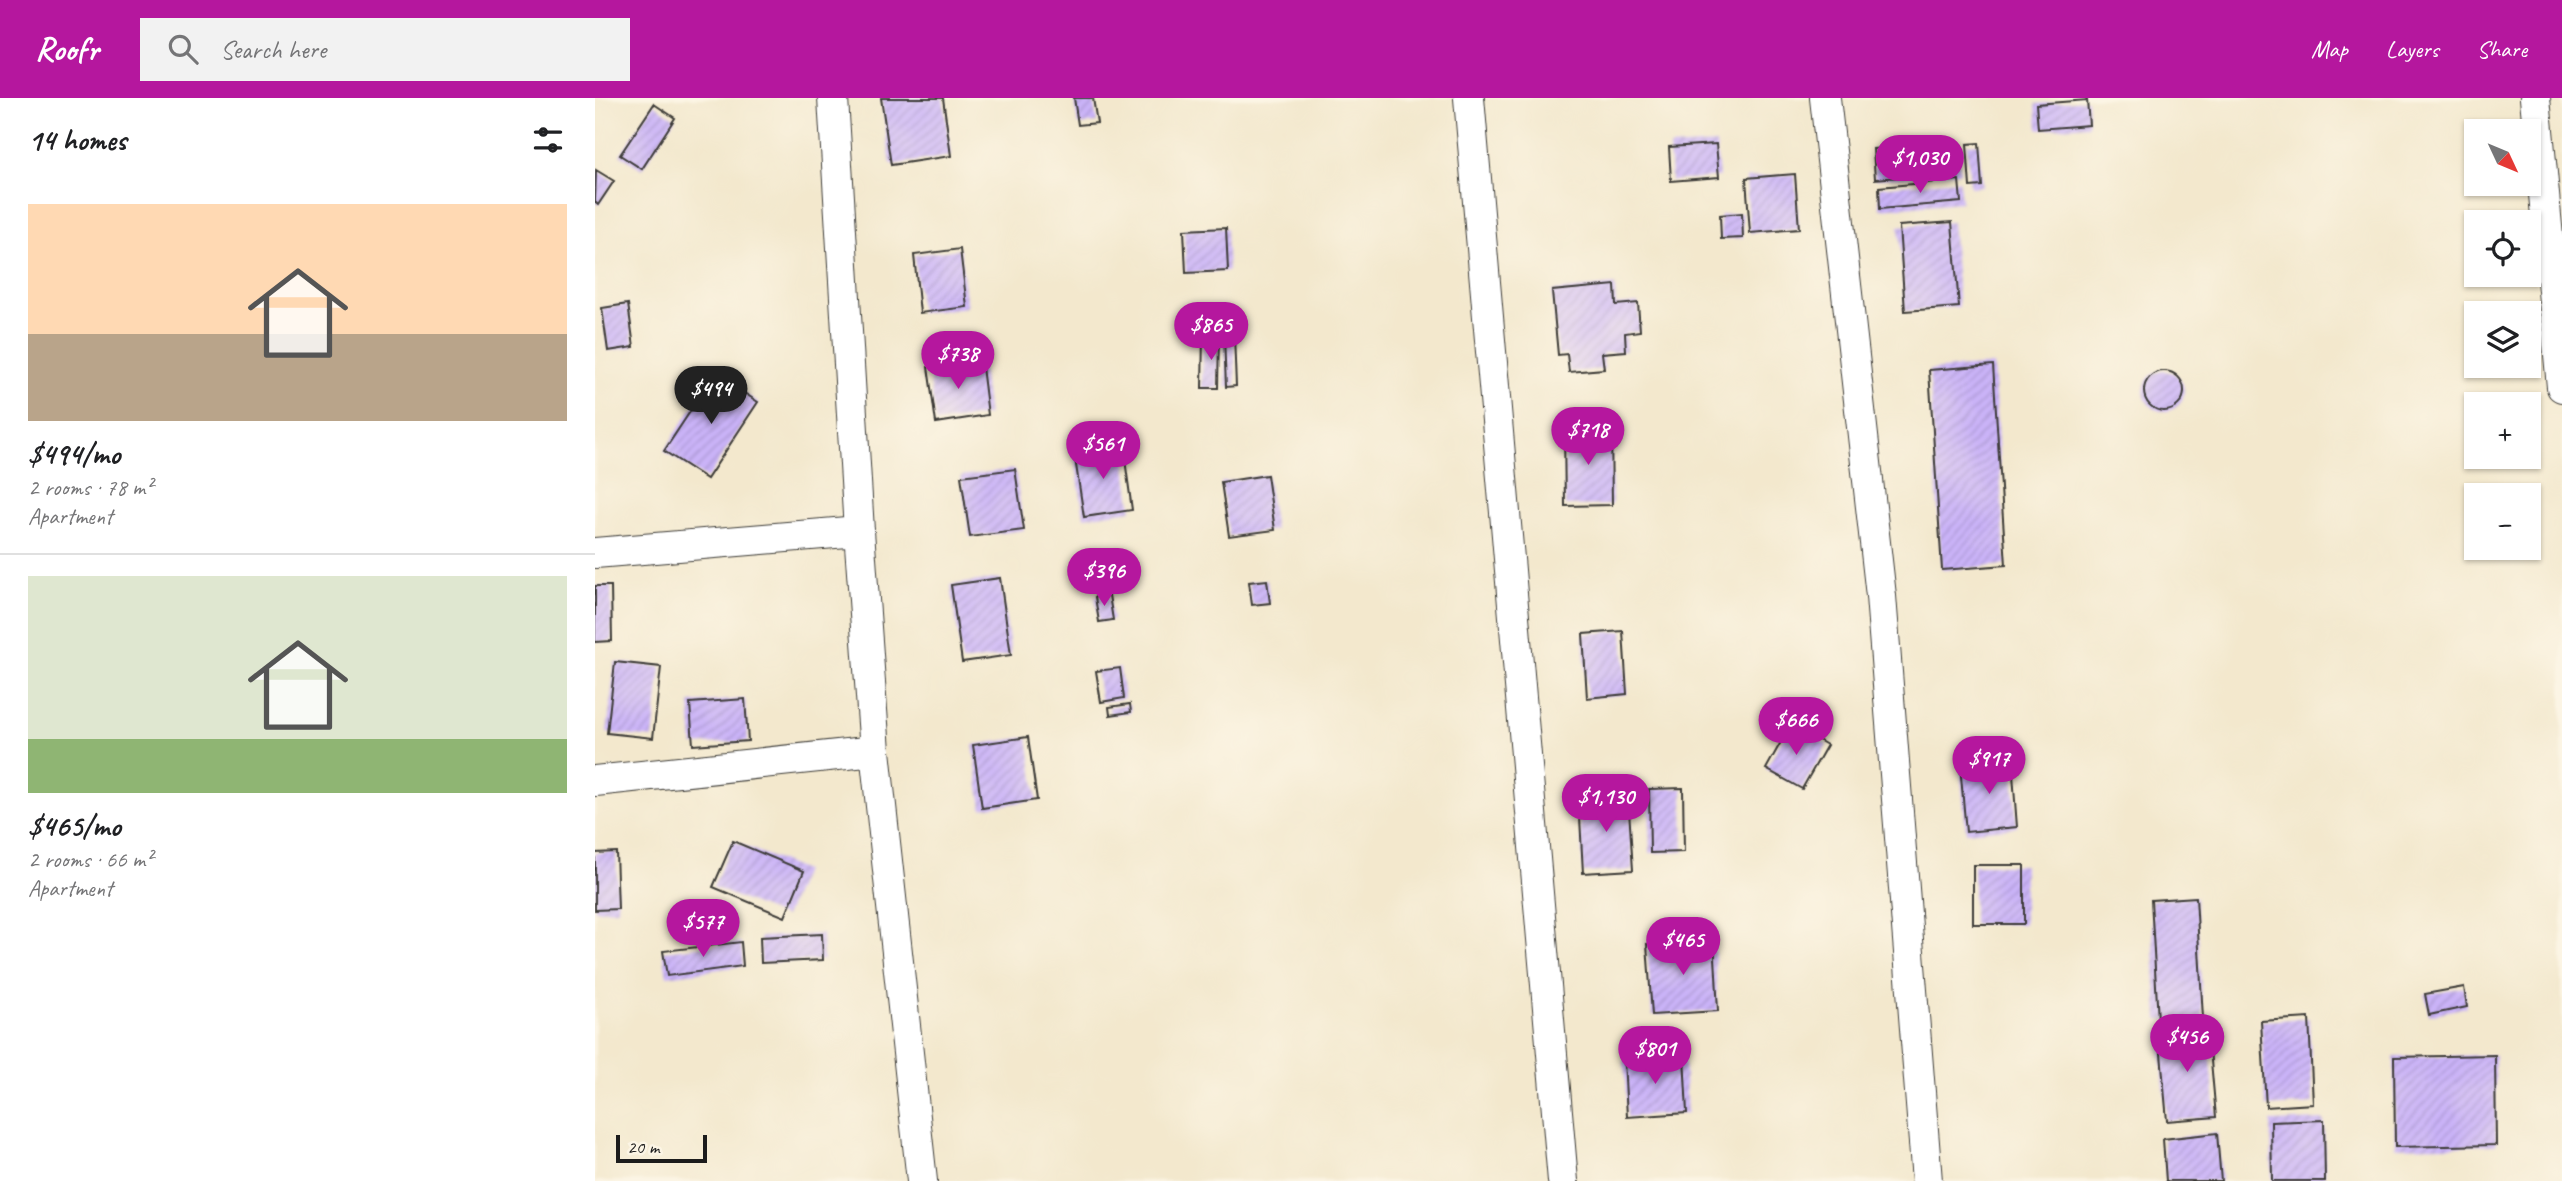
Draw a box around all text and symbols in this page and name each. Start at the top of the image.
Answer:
search box [140,18,630,81]
text: Roofr [35,28,98,70]
icon: search [164,30,202,68]
text: Search here [220,33,326,66]
text: Map [2311,34,2348,64]
text: Layers [2386,34,2439,64]
text: Share [2477,34,2527,64]
north arrow [2464,119,2541,196]
map controls [2464,119,2541,560]
text: 14 homes [28,121,126,159]
icon: filters [529,121,567,159]
pin: $1,030 [1863,136,1977,195]
text: $1,030 [1892,143,1948,172]
button: locate [2464,210,2541,287]
icon: home [235,250,361,376]
button: layers [2464,301,2541,378]
pin: $865 [1170,302,1252,362]
text: $865 [1190,310,1232,339]
pin: $738 [917,331,999,391]
text: $738 [937,339,979,368]
pin: $494 [670,366,752,426]
text: $494 [690,374,732,403]
button: + [2464,392,2541,469]
pin: $718 [1547,408,1629,467]
text: $718 [1567,415,1609,444]
pin: $561 [1062,422,1144,481]
text: $561 [1082,429,1124,458]
text: $494/mo [28,435,120,473]
text: 2 rooms · 78 m² [28,473,152,502]
button: − [2464,483,2541,560]
text: Apartment [28,502,113,531]
pin: $396 [1063,548,1145,608]
text: $396 [1083,556,1125,585]
icon: home [235,622,361,748]
pin: $666 [1755,698,1837,757]
text: $666 [1775,705,1817,734]
pin: $917 [1948,736,2030,796]
text: $917 [1968,744,2010,773]
pin: $1,130 [1549,774,1663,834]
text: $1,130 [1578,782,1634,811]
text: $465/mo [28,807,121,845]
text: 2 rooms · 66 m² [28,845,152,874]
text: Apartment [28,874,113,903]
pin: $577 [662,900,744,959]
text: $577 [683,907,723,936]
pin: $465 [1642,918,1724,977]
text: $465 [1662,925,1704,954]
pin: $456 [2146,1014,2228,1074]
text: $456 [2166,1022,2208,1051]
pin: $801 [1614,1026,1696,1086]
text: $801 [1634,1034,1676,1063]
scale bar [616,1132,707,1164]
text: 20 m [627,1135,659,1159]

